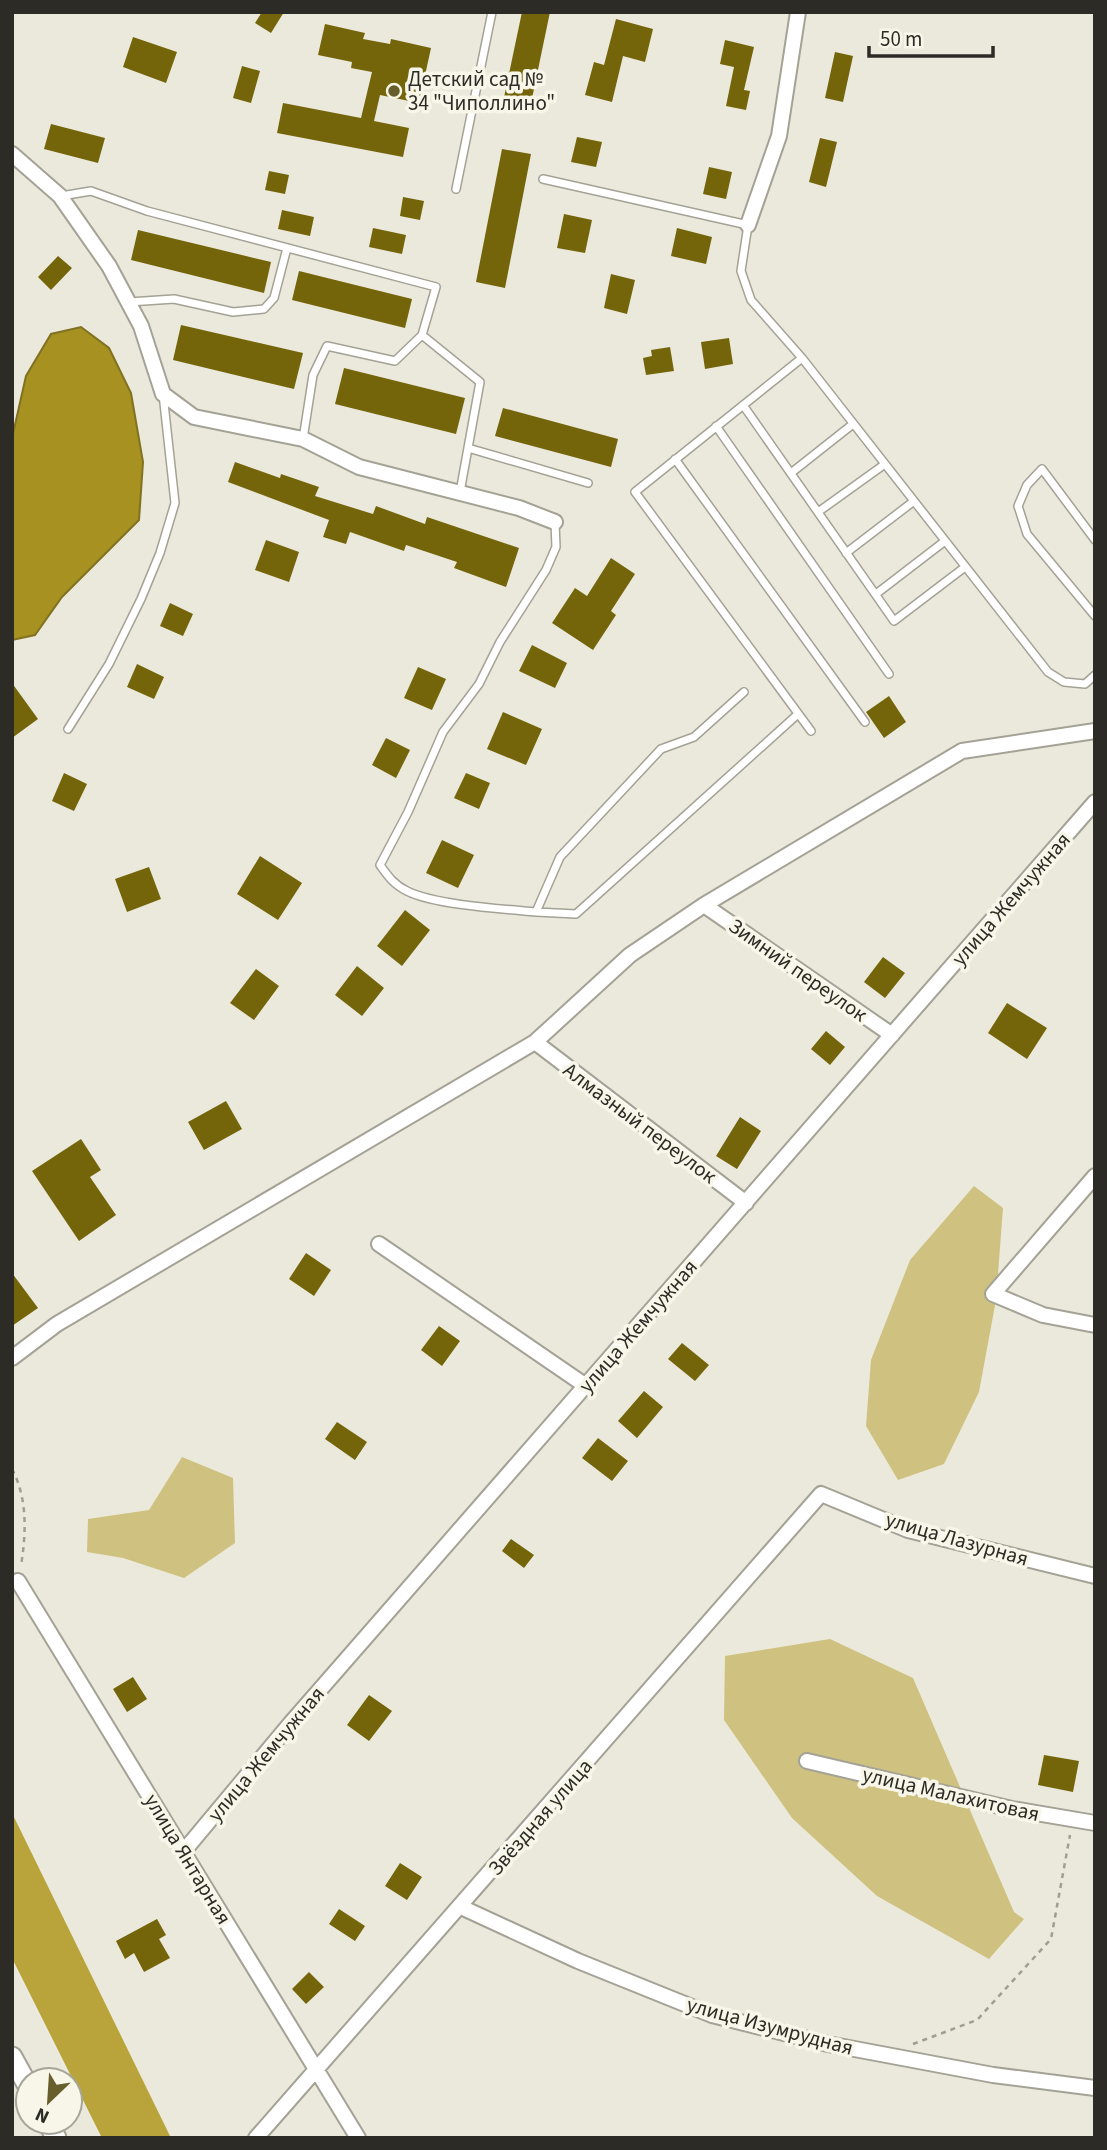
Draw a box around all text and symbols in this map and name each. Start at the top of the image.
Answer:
scale bar [869,14,993,58]
text: 50 m [880,24,922,54]
place label: Детский сад № 34 "Чиполлино" [408,64,555,118]
marker: Детский сад № 34 "Чиполлино" [386,83,402,99]
street label: улица Жемчужная [944,826,1078,972]
street label: Зимний переулок [723,911,874,1029]
street label: Алмазный переулок [557,1055,723,1191]
street label: улица Жемчужная [571,1253,705,1399]
street label: улица Лазурная [882,1504,1032,1574]
street label: улица Жемчужная [200,1680,332,1828]
street label: Звёздная улица [481,1752,599,1882]
street label: улица Малахитовая [859,1759,1043,1829]
street label: улица Янтарная [137,1788,239,1930]
street label: улица Изумрудная [683,1989,857,2063]
north arrow [14,2066,84,2136]
text: N [31,2100,54,2130]

